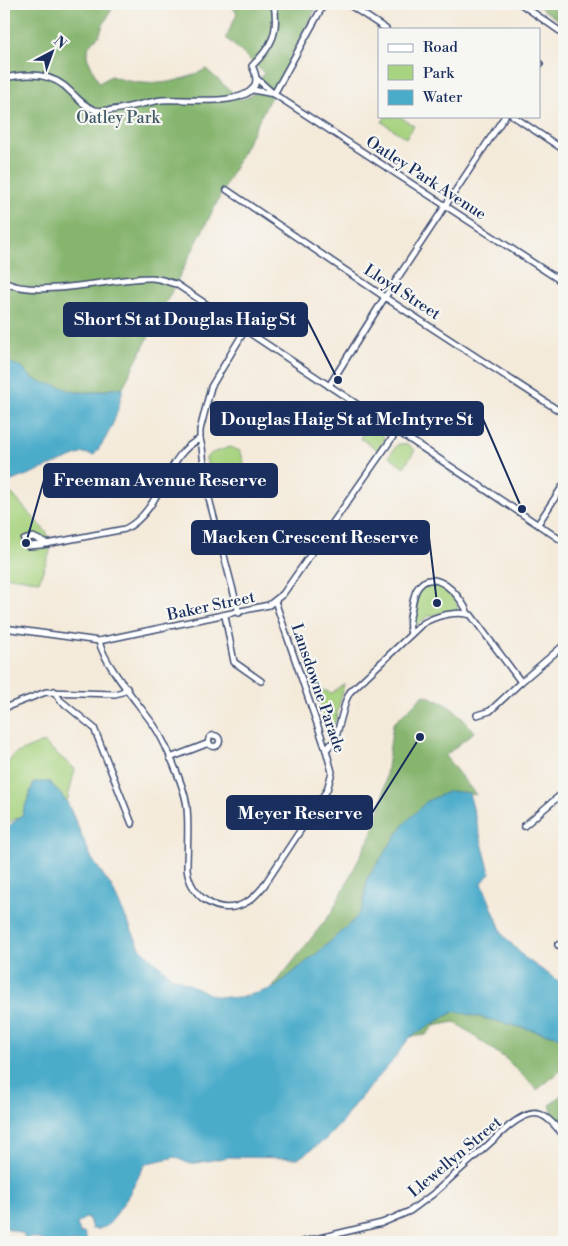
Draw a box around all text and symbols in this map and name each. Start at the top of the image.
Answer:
north arrow [28,28,78,78]
legend [378,28,540,118]
text: N [50,33,70,53]
text: Road [423,38,458,57]
text: Park [423,64,455,83]
text: Water [422,88,463,107]
park label: Oatley Park [76,108,161,128]
street label: Oatley Park Avenue [362,132,490,224]
street label: Lloyd Street [360,260,444,324]
callout: Short St at Douglas Haig St [64,303,307,336]
text: Short St at Douglas Haig St [74,308,297,331]
callout: Douglas Haig St at McIntyre St [211,402,483,435]
text: Douglas Haig St at McIntyre St [221,408,474,431]
callout: Freeman Avenue Reserve [44,464,277,497]
text: Freeman Avenue Reserve [53,469,267,492]
callout: Macken Crescent Reserve [192,521,429,554]
text: Macken Crescent Reserve [202,526,419,549]
street label: Baker Street [164,587,257,625]
street label: Lansdowne Parade [287,621,349,755]
callout: Meyer Reserve [227,796,372,829]
text: Meyer Reserve [238,802,363,825]
street label: Llewellyn Street [404,1112,506,1202]

